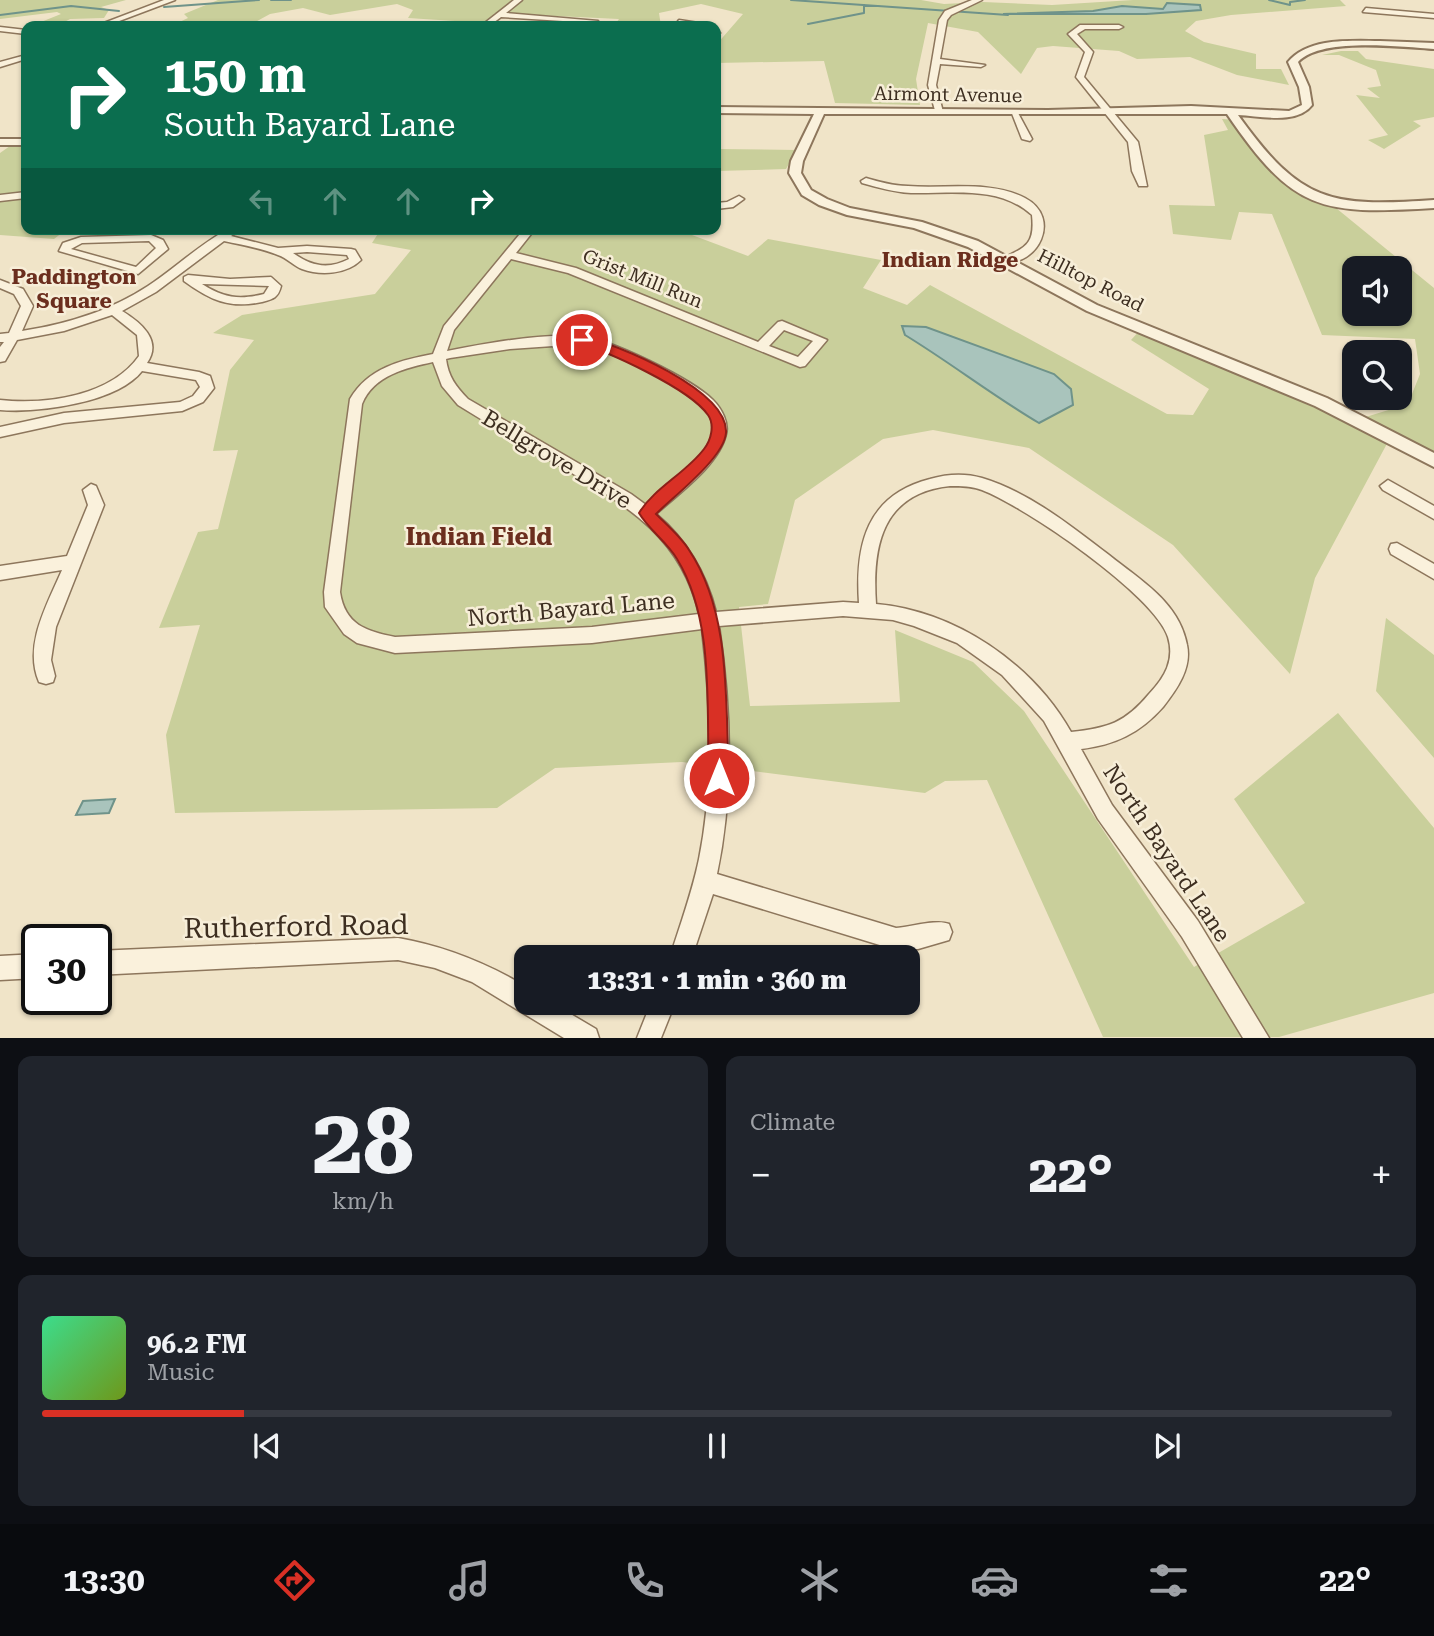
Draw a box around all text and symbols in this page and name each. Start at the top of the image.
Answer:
text: 150 m [164,47,306,104]
icon: right [49,49,140,140]
street label: Airmont Avenue [874,82,1022,107]
text: South Bayard Lane [164,106,455,144]
icon: left [243,182,281,220]
icon: ahead [316,182,354,220]
icon: ahead [389,182,427,220]
icon: right [462,182,500,220]
street label: Grist Mill Run [579,244,706,313]
street label: Hilltop Road [1034,244,1148,317]
district label: Indian Ridge [882,248,1018,272]
map controls [1342,256,1412,410]
button: sound [1342,256,1412,326]
district label: Paddington Square [12,265,136,313]
pin [552,310,612,370]
icon: arrive [563,321,601,359]
button: search [1342,340,1412,410]
street label: Bellgrove Drive [477,404,636,515]
district label: Indian Field [406,523,552,551]
street label: North Bayard Lane [466,587,676,632]
position arrow [682,741,756,815]
street label: North Bayard Lane [1097,759,1236,947]
street label: Rutherford Road [183,908,409,945]
speed limit sign: 30 [21,924,112,1015]
text: 13:31 · 1 min · 360 m [587,965,847,995]
text: 28 [312,1089,414,1195]
text: Climate [750,1109,835,1136]
text: 22° [1029,1144,1113,1205]
text: − [750,1153,771,1197]
text: + [1371,1153,1392,1197]
text: km/h [332,1188,394,1215]
text: 96.2 FM [147,1329,247,1359]
text: Music [147,1359,214,1386]
icon: previous [248,1427,286,1465]
icon: pause [698,1427,736,1465]
icon: next [1148,1427,1186,1465]
icon: directions [270,1556,319,1605]
icon: music [445,1556,494,1605]
icon: phone [620,1556,669,1605]
icon: climate [795,1556,844,1605]
icon: car [970,1556,1019,1605]
icon: filters [1144,1556,1193,1605]
text: 13:30 [63,1561,145,1599]
text: 22° [1319,1561,1371,1599]

